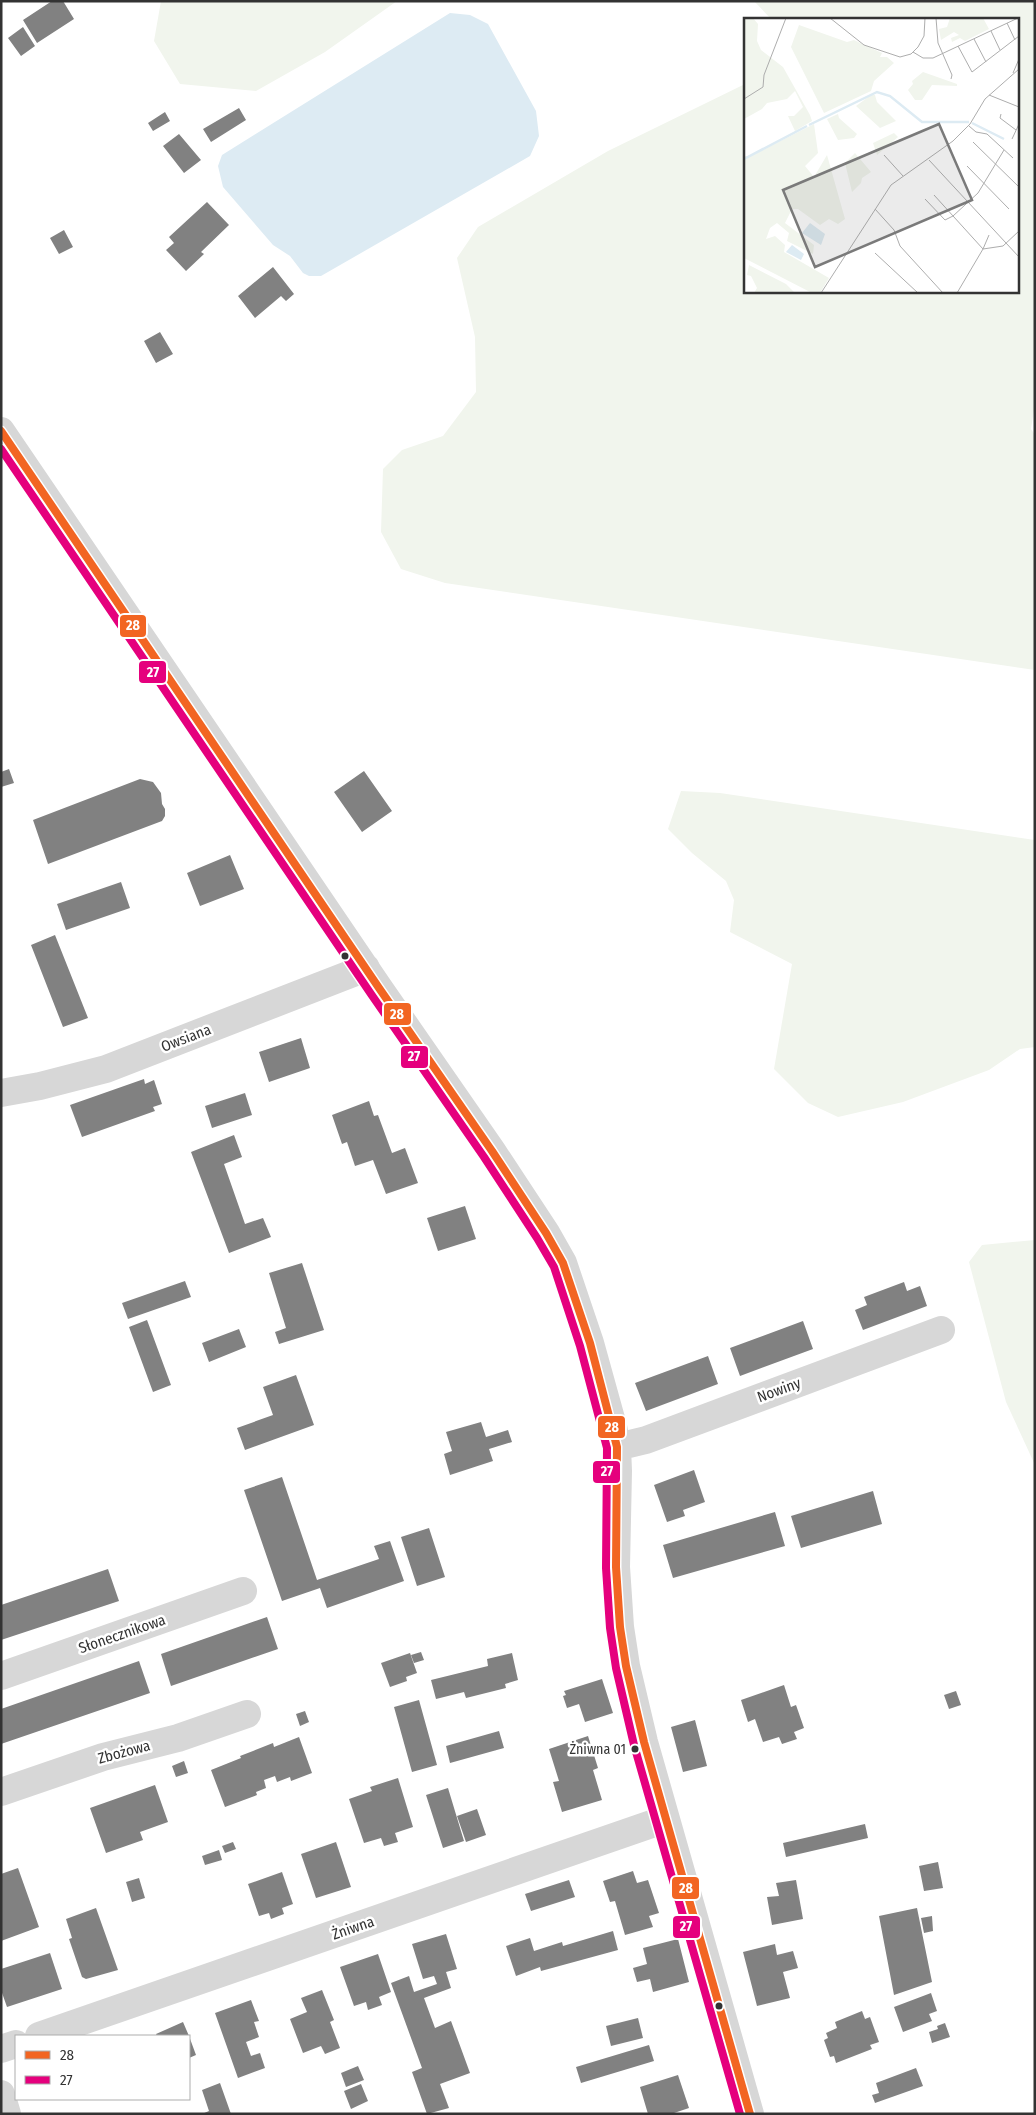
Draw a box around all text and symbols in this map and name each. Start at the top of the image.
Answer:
inset map [744,18,1018,292]
line badge: 28 [119,614,147,638]
text: 28 [125,617,141,634]
line badge: 27 [138,660,167,684]
text: 27 [146,664,159,681]
unlabelled marker [340,951,350,961]
line badge: 28 [383,1002,412,1026]
text: 28 [389,1006,405,1023]
street label: Owsiana [158,1020,214,1056]
line badge: 27 [400,1045,429,1069]
text: 27 [407,1048,420,1065]
street label: Nowiny [755,1374,804,1406]
line badge: 28 [597,1415,626,1439]
text: 28 [604,1419,620,1436]
line badge: 27 [592,1460,621,1484]
text: 27 [600,1463,613,1480]
street label: Słonecznikowa [76,1611,168,1657]
street label: Zbożowa [96,1736,152,1768]
place label: Żniwna 01 [570,1741,626,1758]
marker: Żniwna 01 [630,1744,640,1754]
line badge: 28 [671,1876,700,1900]
text: 28 [678,1880,694,1897]
street label: Żniwna [329,1912,377,1944]
line badge: 27 [672,1915,701,1939]
text: 27 [679,1918,692,1935]
unlabelled marker [714,2001,724,2011]
legend [15,2035,190,2100]
text: 28 [60,2046,74,2064]
text: 27 [60,2071,73,2089]

